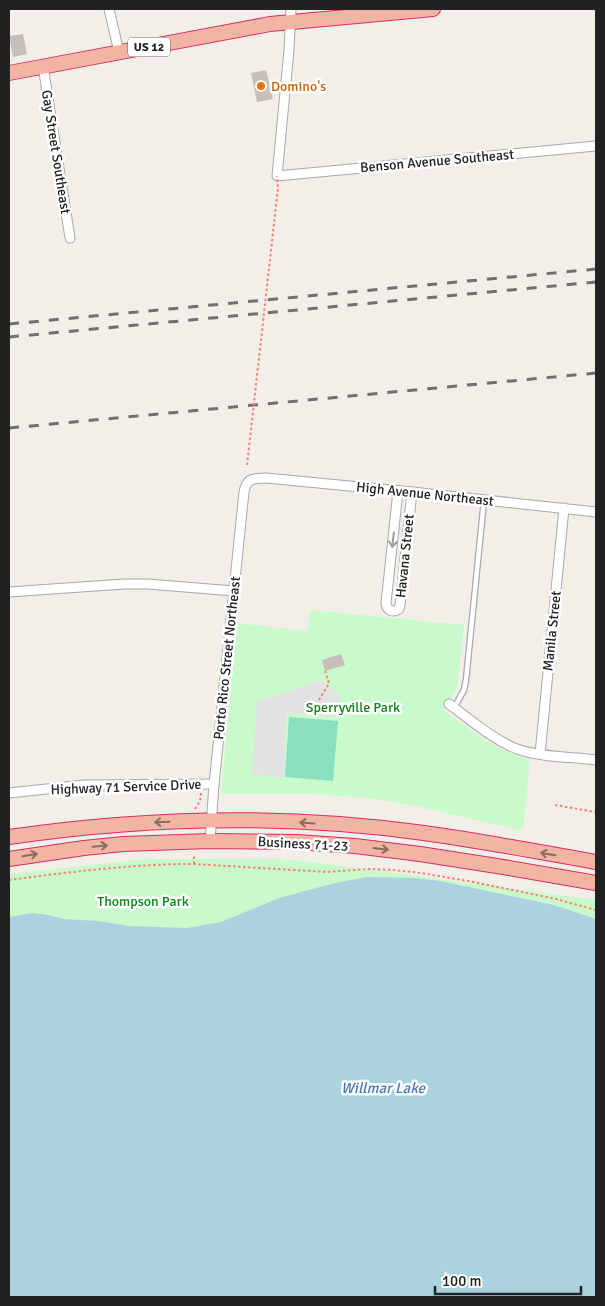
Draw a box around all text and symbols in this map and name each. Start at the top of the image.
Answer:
road number: US 12 [128,38,170,56]
place label: Domino's [271,78,326,95]
marker: Domino's [255,80,267,92]
street label: Gay Street Southeast [38,89,74,215]
street label: Benson Avenue Southeast [359,146,515,176]
street label: High Avenue Northeast [355,478,495,510]
street label: Havana Street [392,513,418,599]
one-way arrow [388,531,398,547]
street label: Porto Rico Street Northeast [210,575,244,740]
street label: Manila Street [539,590,565,672]
park label: Sperryville Park [306,699,400,716]
street label: Highway 71 Service Drive [50,776,202,798]
one-way arrow [155,817,171,826]
one-way arrow [299,818,315,828]
street label: Business 71-23 [257,833,349,855]
one-way arrow [92,841,108,851]
one-way arrow [373,844,389,854]
one-way arrow [541,848,557,858]
one-way arrow [22,850,38,860]
park label: Thompson Park [97,893,189,910]
water label: Willmar Lake [341,1079,426,1097]
scale bar [435,1264,581,1296]
text: 100 m [442,1272,482,1290]

